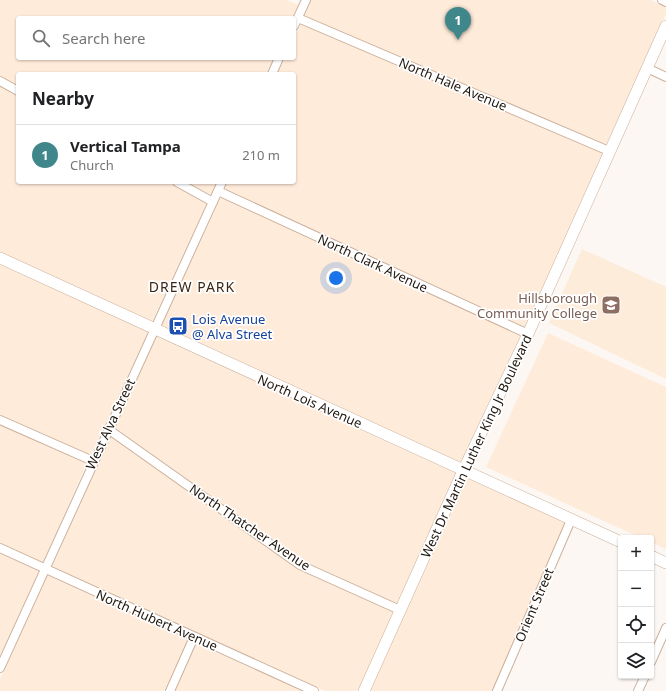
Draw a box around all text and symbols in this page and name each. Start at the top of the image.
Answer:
pin: 1 [445,7,471,40]
search box [16,16,296,60]
icon: search [30,27,52,49]
text: Search here [62,28,145,48]
street label: North Hale Avenue [396,53,510,115]
text: Nearby [32,87,94,110]
text: Vertical Tampa [70,136,181,156]
text: 1 [41,146,49,164]
text: 210 m [242,146,280,164]
text: Church [70,156,114,174]
street label: North Clark Avenue [315,230,431,296]
your location [326,268,346,288]
district label: DREW PARK [149,277,235,296]
place label: Hillsborough Community College [477,289,597,322]
school or university icon: Hillsborough Community College [600,294,622,316]
place label: Lois Avenue @ Alva Street [192,310,273,343]
bus stop icon: Lois Avenue @ Alva Street [167,315,189,337]
street label: West Dr Martin Luther King Jr Boulevard [416,332,536,560]
street label: North Lois Avenue [255,370,365,432]
street label: West Alva Street [81,375,139,473]
street label: North Thatcher Avenue [186,480,314,574]
map controls [618,535,654,679]
button: + [618,535,654,571]
street label: Orient Street [510,565,558,645]
button: − [618,571,654,607]
street label: North Hubert Avenue [93,585,221,655]
button: locate [618,607,654,643]
button: layers [618,643,654,679]

